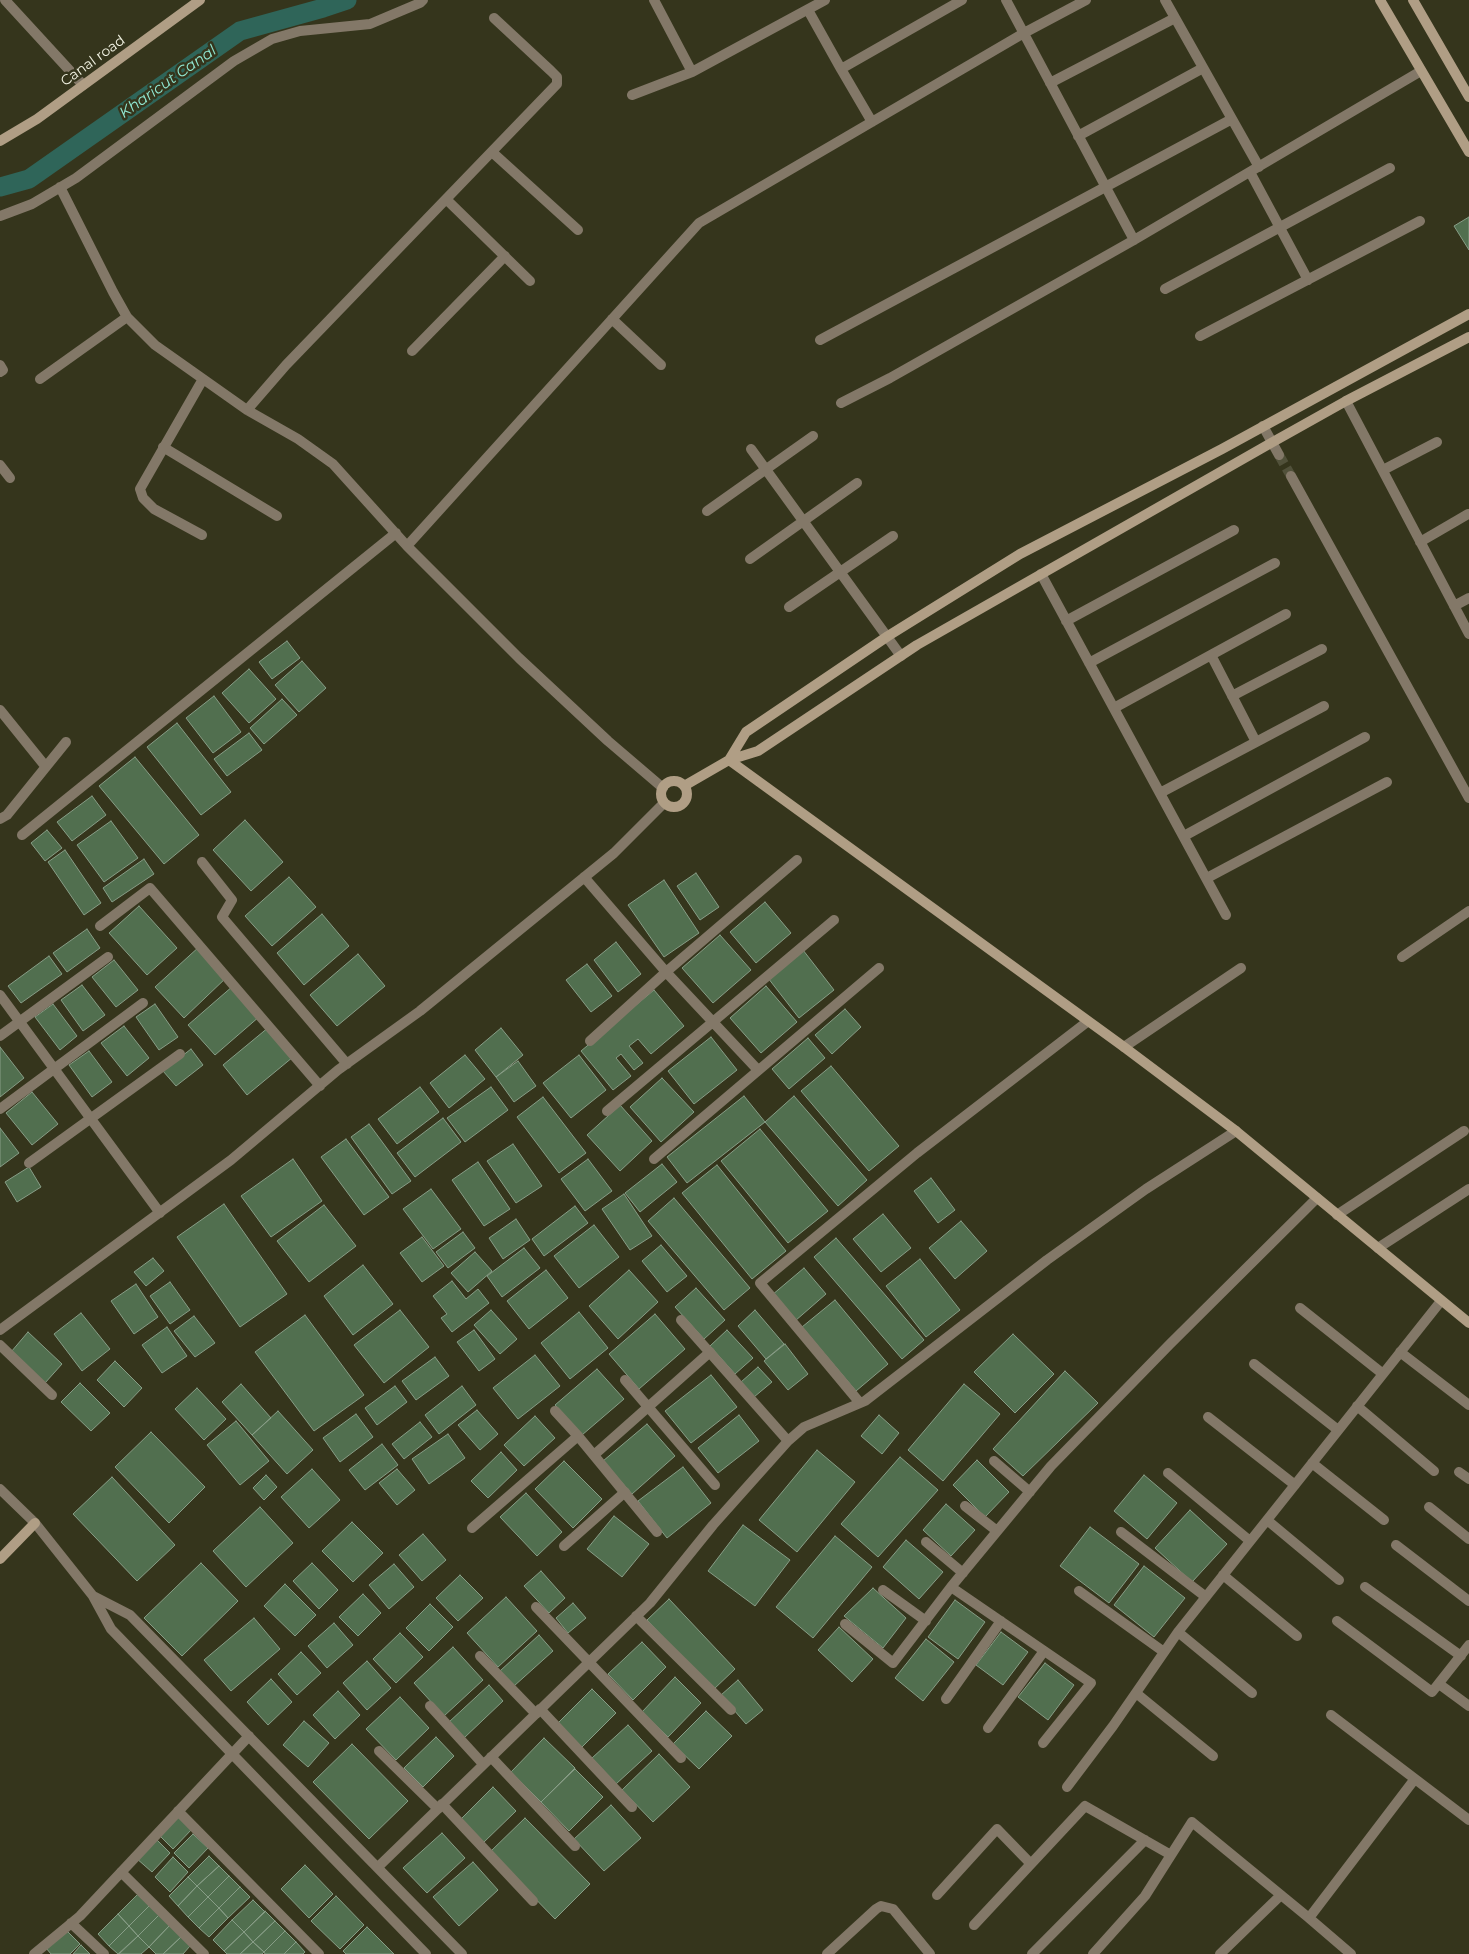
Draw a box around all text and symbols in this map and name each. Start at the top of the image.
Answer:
street label: Canal road [58,32,128,90]
water label: Kharicut Canal [116,42,220,122]

